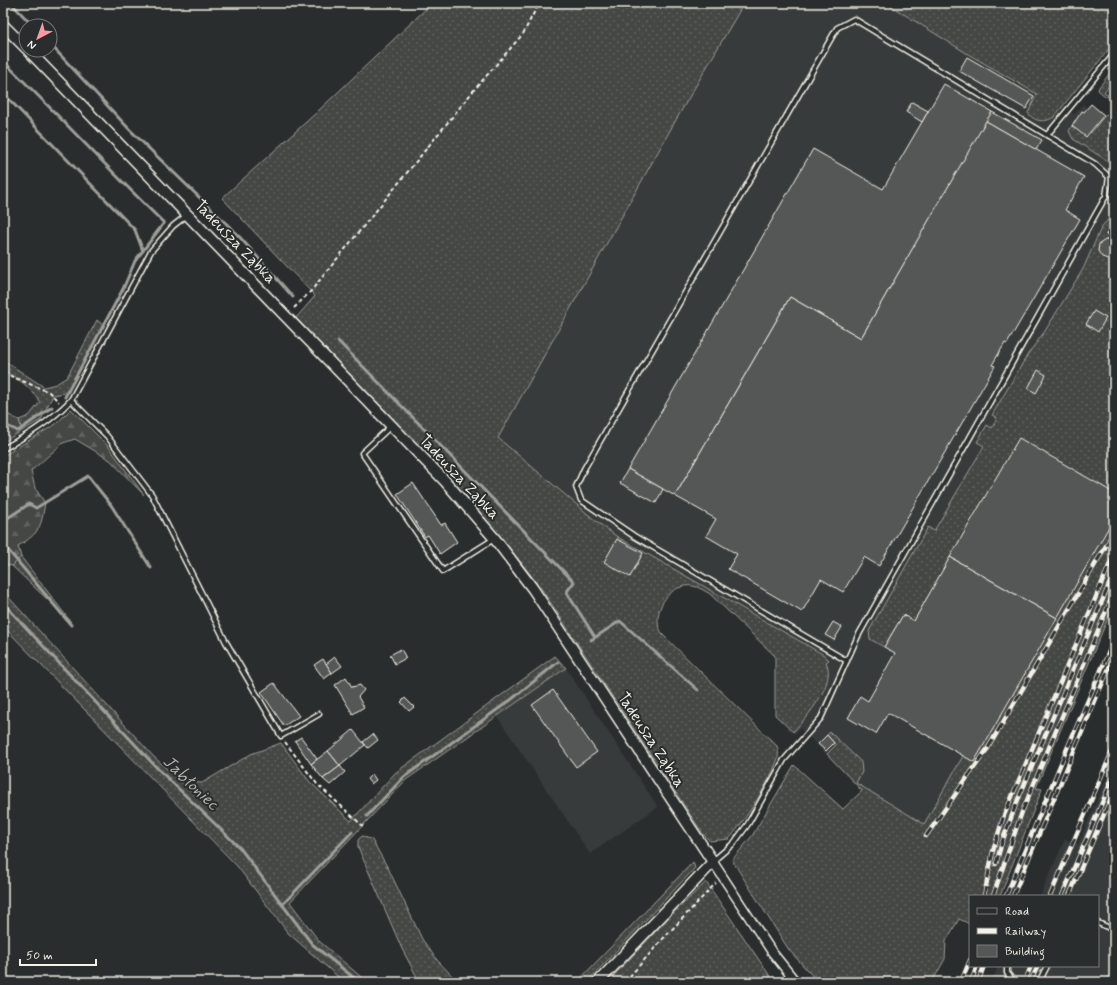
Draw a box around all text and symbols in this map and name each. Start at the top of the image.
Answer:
north arrow [18,18,58,58]
text: N [25,37,39,52]
street label: Tadeusza Ząbka [189,195,281,289]
street label: Tadeusza Ząbka [414,430,504,524]
street label: Tadeusza Ząbka [612,688,690,792]
water label: Jabłoniec [158,751,224,815]
legend [969,895,1099,967]
text: Road [1005,904,1029,920]
text: Railway [1005,924,1047,940]
scale bar [20,941,96,967]
text: Building [1005,944,1045,961]
text: 50 m [26,948,53,964]

